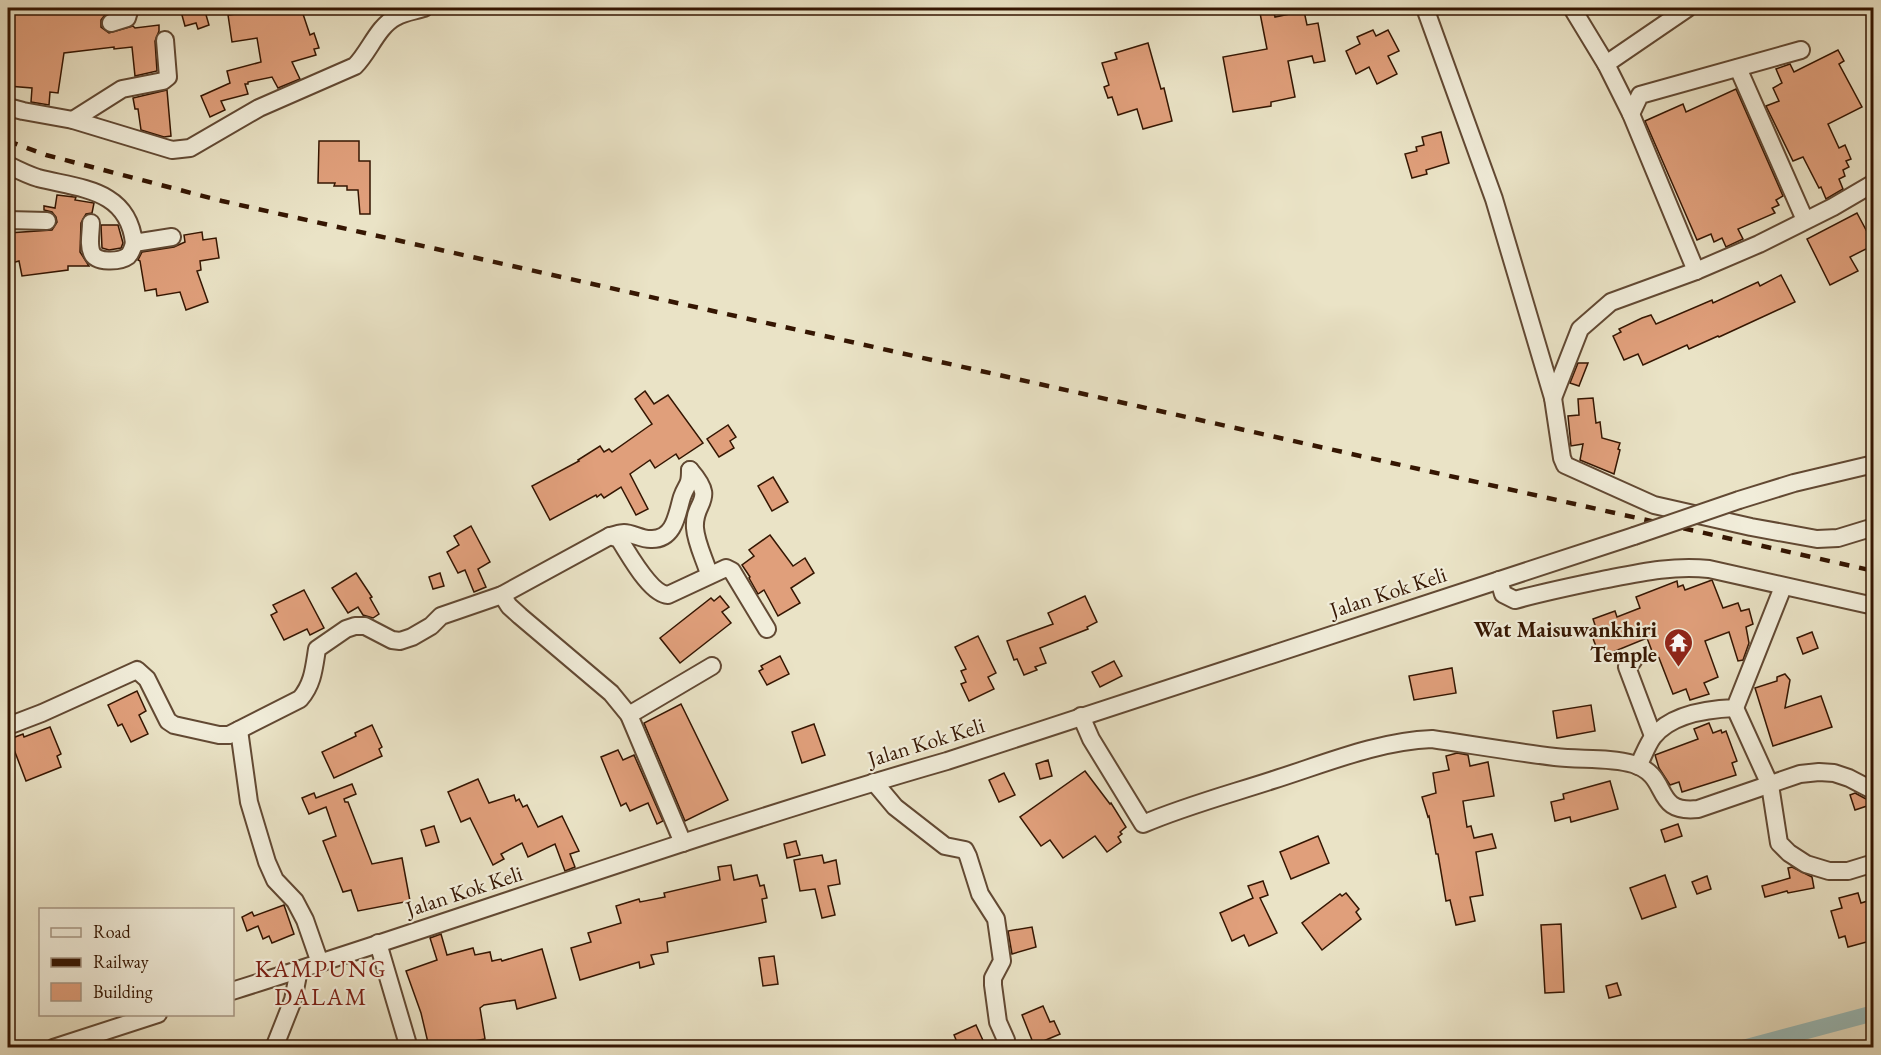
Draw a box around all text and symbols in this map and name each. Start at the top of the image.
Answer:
street label: Jalan Kok Keli [1324,560,1450,625]
place label: Wat Maisuwankhiri Temple [1473,615,1657,669]
temple icon: Wat Maisuwankhiri Temple [1662,626,1694,668]
street label: Jalan Kok Keli [862,710,988,774]
street label: Jalan Kok Keli [400,859,526,924]
legend [39,908,234,1016]
text: Road [93,920,132,943]
text: Railway [93,950,149,973]
district label: KAMPUNG DALAM [255,953,387,1012]
text: Building [93,980,153,1003]

